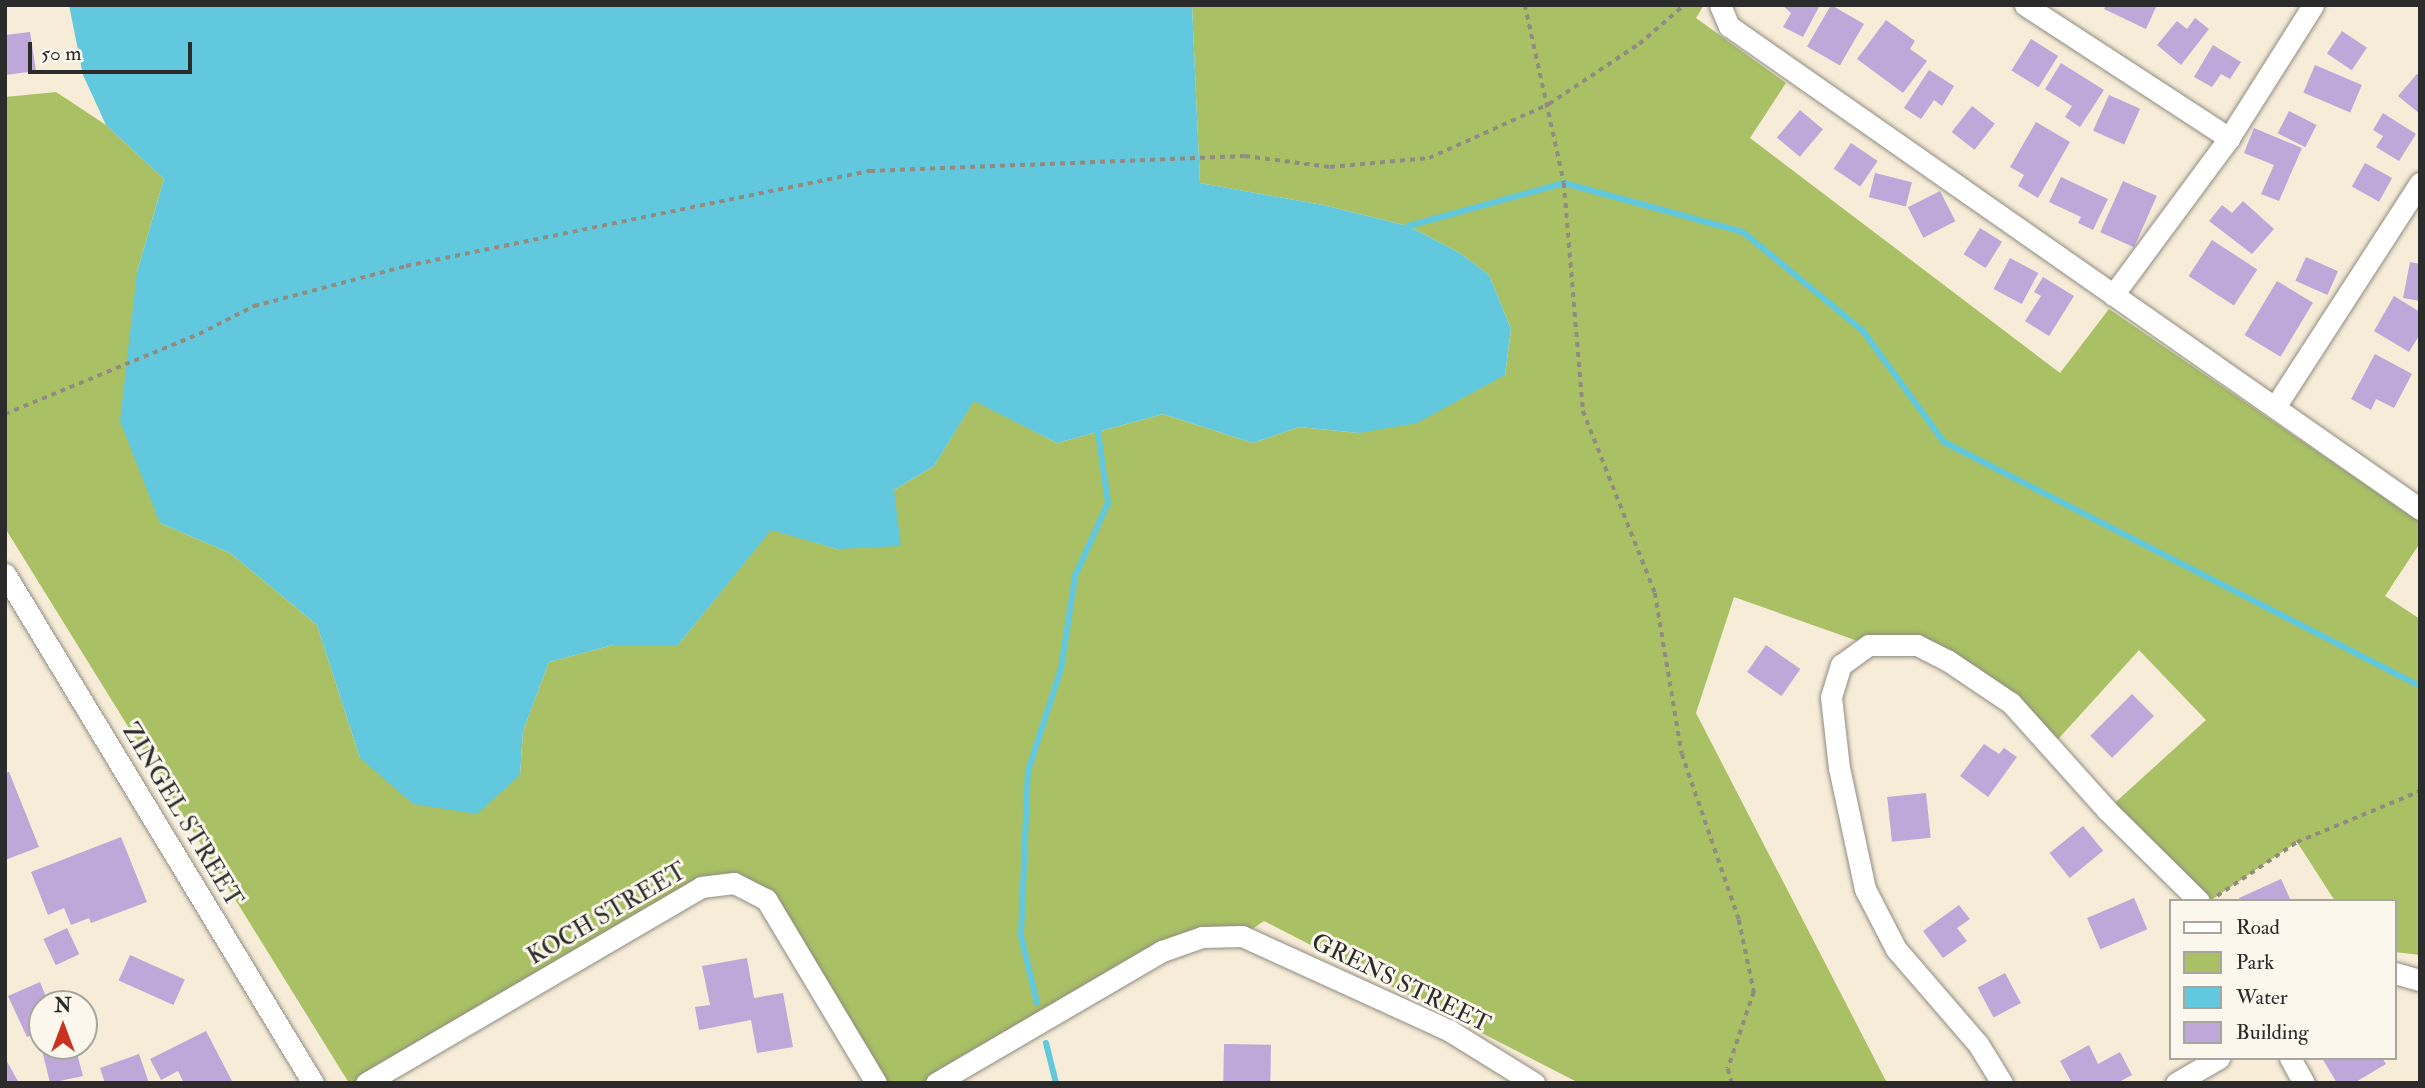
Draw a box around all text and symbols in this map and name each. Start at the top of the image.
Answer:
scale bar [32,28,196,72]
text: 50 m [41,40,82,67]
street label: ZINGEL STREET [116,718,248,912]
street label: KOCH STREET [522,857,692,971]
legend [2170,899,2397,1060]
text: Road [2236,914,2280,941]
street label: GRENS STREET [1307,927,1495,1039]
text: Park [2236,949,2274,976]
text: Water [2236,984,2288,1011]
north arrow [28,990,98,1060]
text: N [54,994,72,1018]
text: Building [2236,1019,2309,1046]

